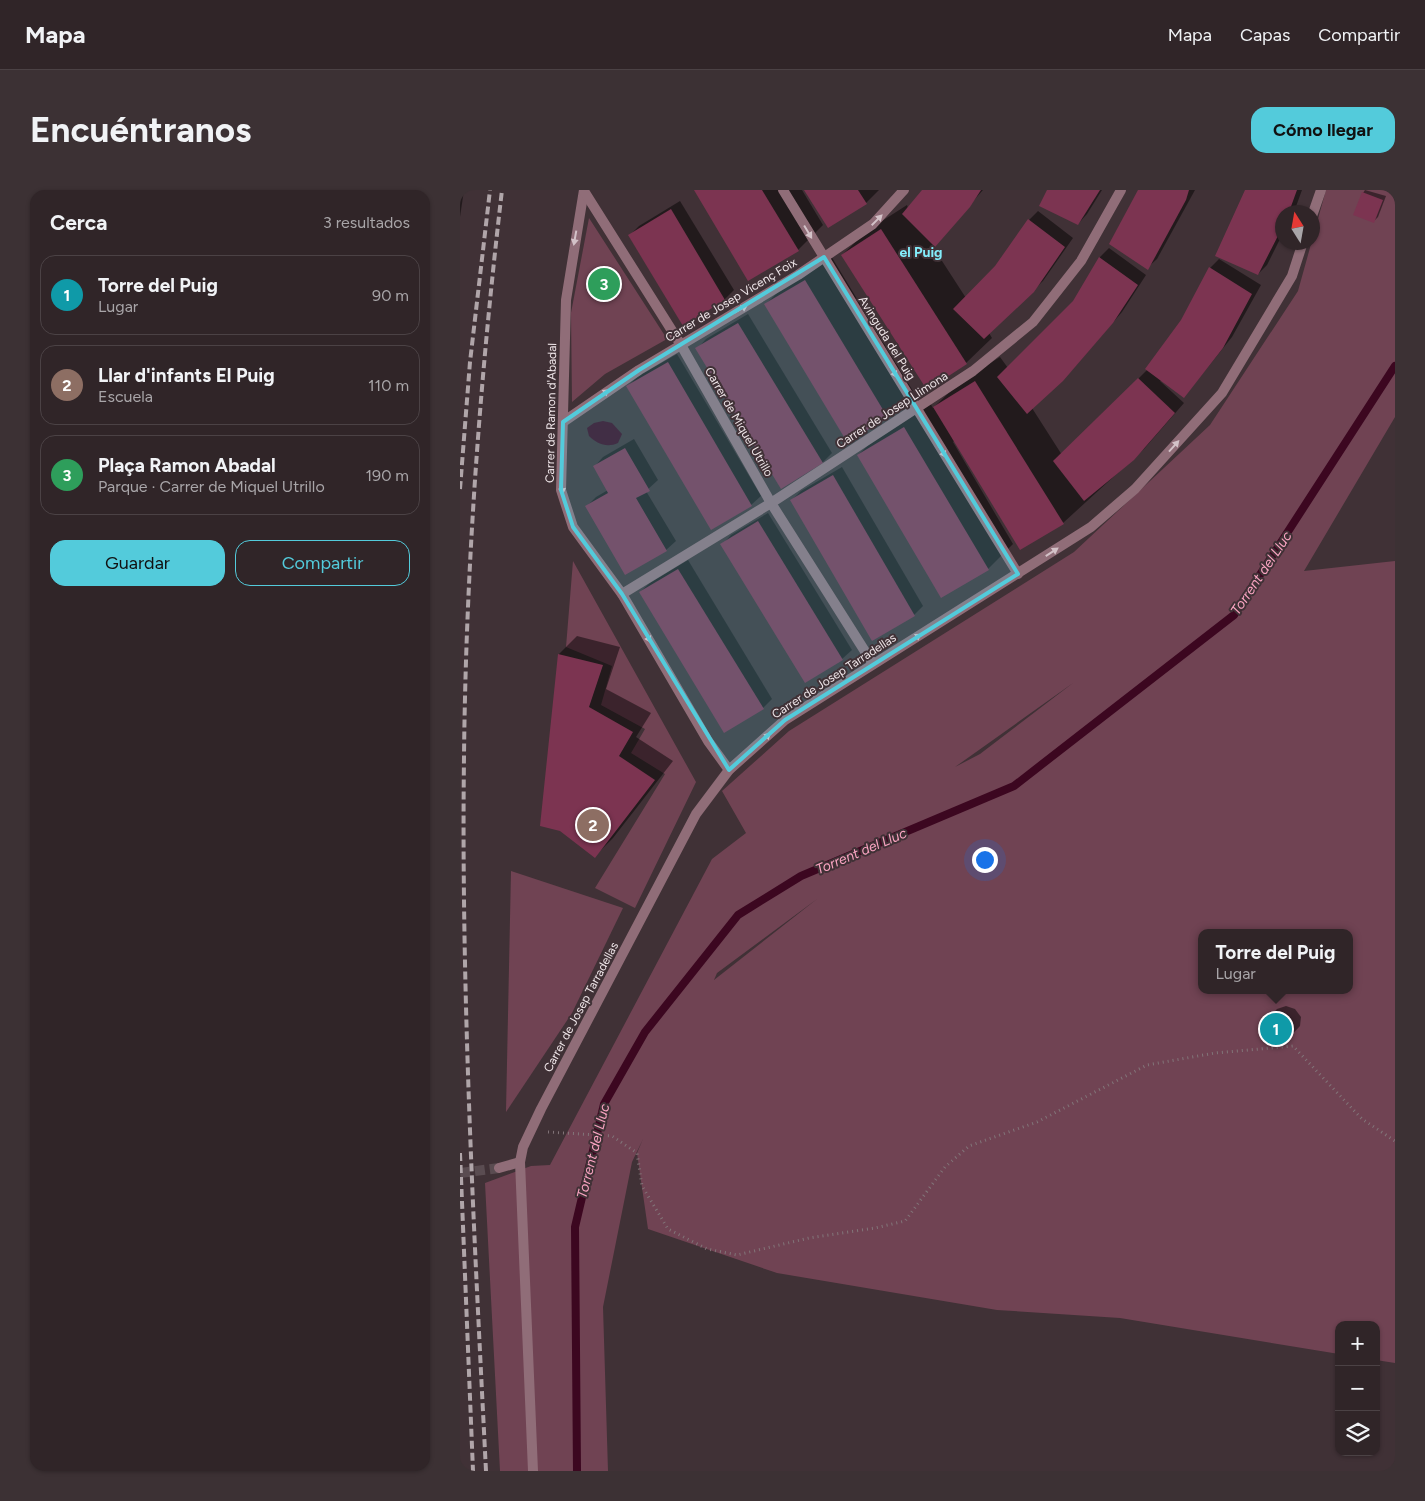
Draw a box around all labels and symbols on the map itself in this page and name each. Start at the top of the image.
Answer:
north arrow [1275,205,1320,250]
one-way arrow [871,214,883,226]
one-way arrow [804,225,813,238]
one-way arrow [571,230,579,246]
district label: el Puig [900,244,942,261]
street label: Carrer de Josep Vicenç Foix [663,255,799,345]
pin: 3 [588,265,620,303]
street label: Avinguda del Puig [856,294,918,382]
one-way arrow [735,305,748,314]
street label: Carrer de Ramon d'Abadal [543,343,559,483]
one-way arrow [888,364,897,377]
street label: Carrer de Miquel Utrillo [702,365,776,479]
street label: Carrer de Josep Llimona [834,369,950,451]
one-way arrow [596,389,610,399]
one-way arrow [1168,440,1180,452]
one-way arrow [938,444,947,457]
one-way arrow [558,479,566,495]
water label: Torrent del Lluc [1227,528,1296,618]
one-way arrow [1046,547,1059,557]
one-way arrow [642,629,651,643]
street label: Carrer de Josep Tarradellas [769,630,899,721]
one-way arrow [908,634,921,643]
one-way arrow [759,732,771,744]
pin: 2 [577,806,609,844]
water label: Torrent del Lluc [813,825,910,878]
your location [972,847,998,873]
street label: Carrer de Josep Tarradellas [541,939,621,1074]
pin: 1 [1260,1010,1292,1048]
water label: Torrent del Lluc [573,1102,614,1200]

